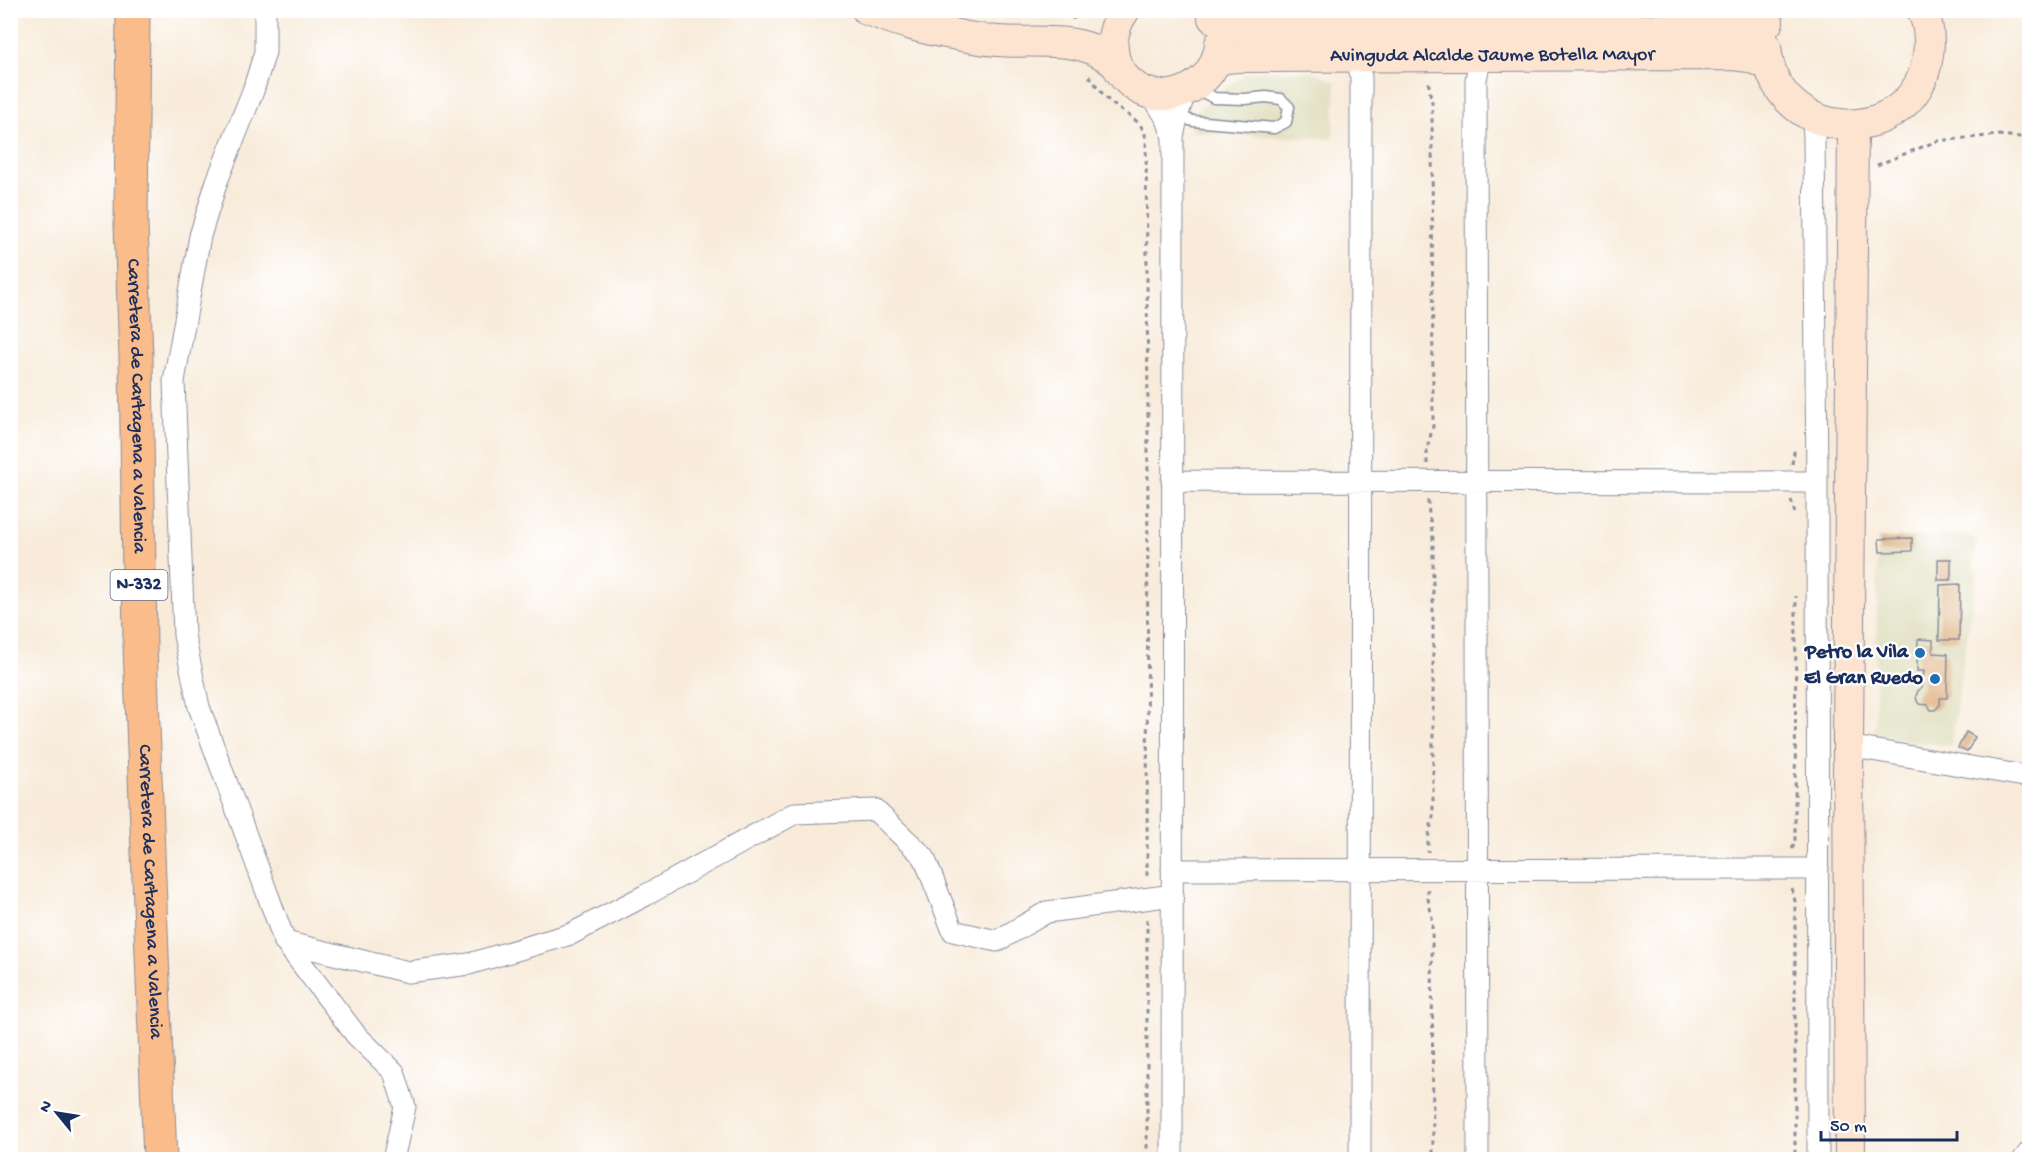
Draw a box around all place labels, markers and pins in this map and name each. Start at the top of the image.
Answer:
place label: Petro la Vila [1804,642,1909,665]
marker: Petro la Vila [1913,646,1927,660]
place label: El Gran Ruedo [1804,668,1924,691]
marker: El Gran Ruedo [1928,672,1942,686]

